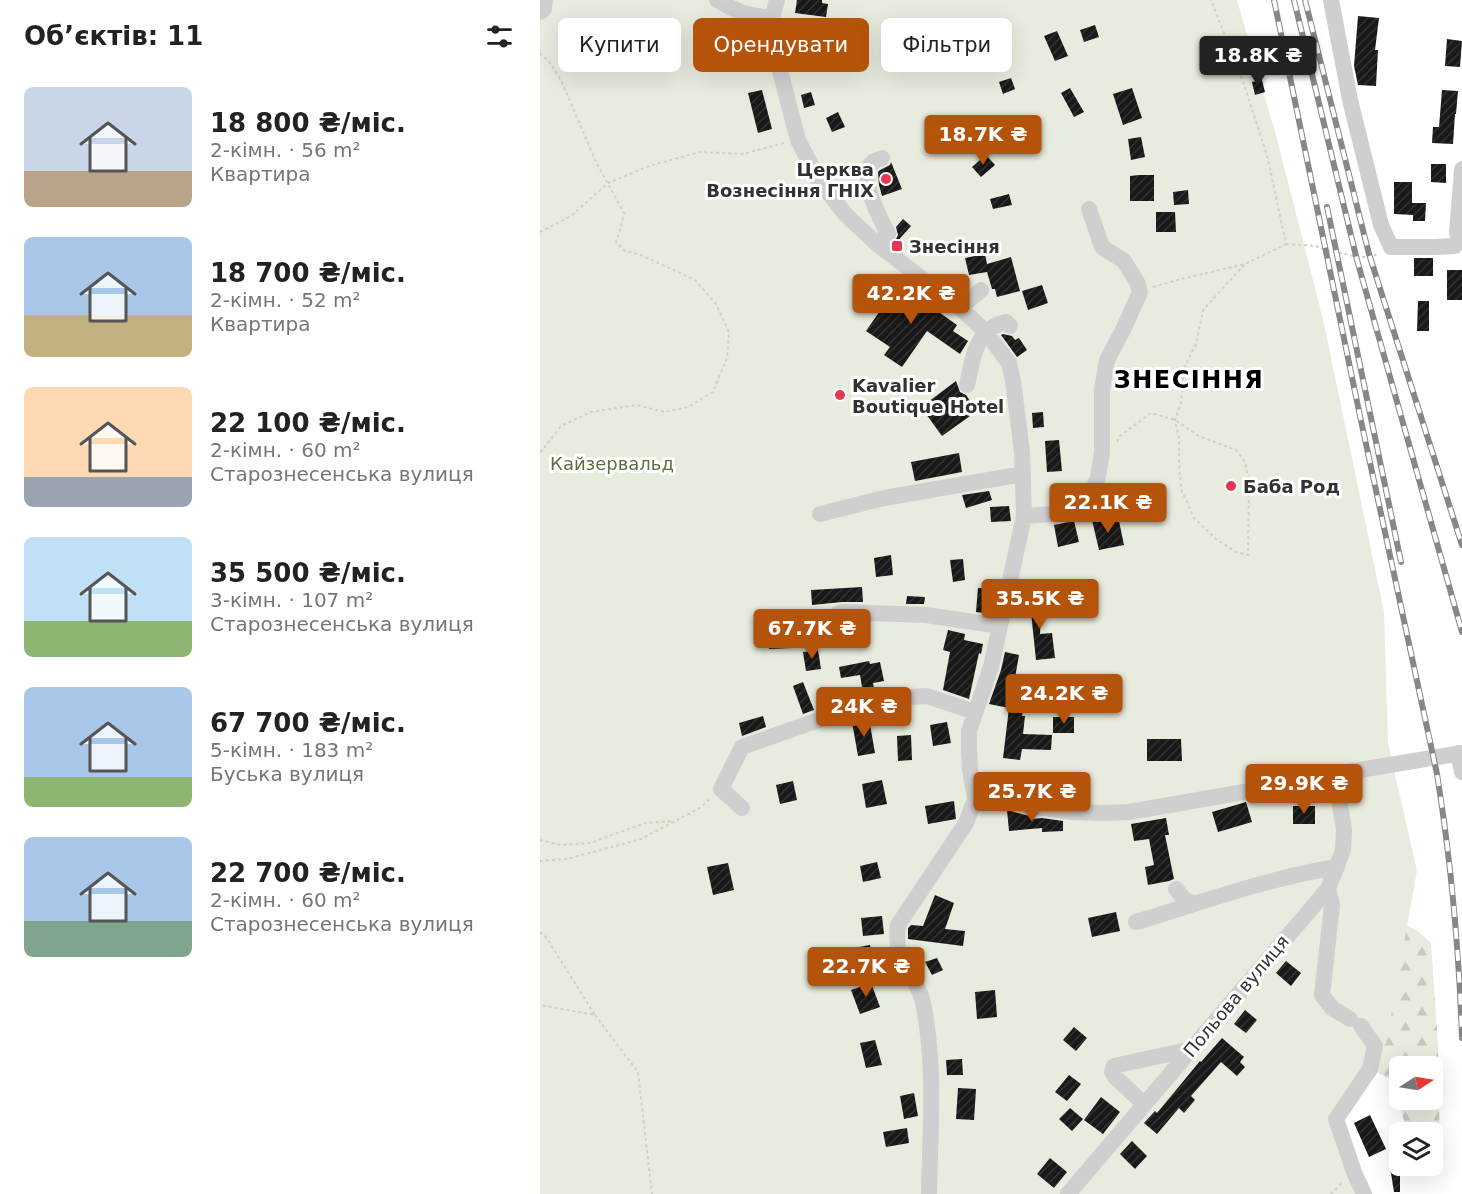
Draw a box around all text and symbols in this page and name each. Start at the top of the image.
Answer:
chip: Купити [558,18,681,72]
chip: Орендувати [693,18,869,72]
chip: Фільтри [881,18,1012,72]
icon: filters [483,20,516,53]
text: Об’єктів: 11 [24,21,203,51]
pin: 18.8K ₴ [1203,36,1313,87]
text: 18.8K ₴ [1214,43,1303,67]
text: 18 800 ₴/міс. [210,108,406,138]
icon: home [72,111,144,183]
pin: 18.7K ₴ [928,115,1038,166]
text: 18.7K ₴ [939,122,1028,146]
text: 2-кімн. · 56 m² [210,138,360,162]
place label: Церква Вознесіння ГНІХ [706,159,874,201]
text: Квартира [210,162,311,186]
marker: Церква Вознесіння ГНІХ [879,172,893,186]
place label: Знесіння [909,236,1000,257]
marker: Знесіння [890,239,904,253]
text: 18 700 ₴/міс. [210,258,406,288]
icon: home [72,261,144,333]
pin: 42.2K ₴ [856,274,966,325]
text: 42.2K ₴ [867,281,956,305]
text: 2-кімн. · 52 m² [210,288,360,312]
text: Квартира [210,312,311,336]
district label: ЗНЕСІННЯ [1114,366,1264,394]
place label: Kavalier Boutique Hotel [852,375,1004,417]
marker: Kavalier Boutique Hotel [833,388,847,402]
text: 22 100 ₴/міс. [210,408,406,438]
icon: home [72,411,144,483]
text: 2-кімн. · 60 m² [210,438,360,462]
park label: Кайзервальд [550,453,674,474]
text: Старознесенська вулиця [210,462,474,486]
place label: Баба Род [1243,476,1340,497]
marker: Баба Род [1224,479,1238,493]
pin: 22.1K ₴ [1053,483,1163,534]
text: 22.1K ₴ [1064,490,1153,514]
text: 35 500 ₴/міс. [210,558,406,588]
icon: home [72,561,144,633]
pin: 35.5K ₴ [985,579,1095,630]
text: 35.5K ₴ [996,586,1085,610]
text: 3-кімн. · 107 m² [210,588,373,612]
pin: 67.7K ₴ [757,609,867,660]
text: Старознесенська вулиця [210,612,474,636]
text: 67.7K ₴ [768,616,857,640]
pin: 24.2K ₴ [1009,674,1119,725]
text: 24.2K ₴ [1020,681,1109,705]
pin: 24K ₴ [822,687,906,738]
text: 24K ₴ [830,694,898,718]
text: 67 700 ₴/міс. [210,708,406,738]
icon: home [72,711,144,783]
text: 5-кімн. · 183 m² [210,738,373,762]
text: Буська вулиця [210,762,364,786]
pin: 29.9K ₴ [1249,764,1359,815]
text: 29.9K ₴ [1260,771,1349,795]
pin: 25.7K ₴ [977,772,1087,823]
text: 25.7K ₴ [988,779,1077,803]
text: 22 700 ₴/міс. [210,858,406,888]
icon: home [72,861,144,933]
text: 2-кімн. · 60 m² [210,888,360,912]
text: Старознесенська вулиця [210,912,474,936]
street label: Польова вулиця [1179,931,1293,1061]
pin: 22.7K ₴ [811,947,921,998]
text: 22.7K ₴ [822,954,911,978]
north arrow [1389,1056,1443,1110]
map controls [1389,1056,1443,1176]
button: layers [1389,1122,1443,1176]

